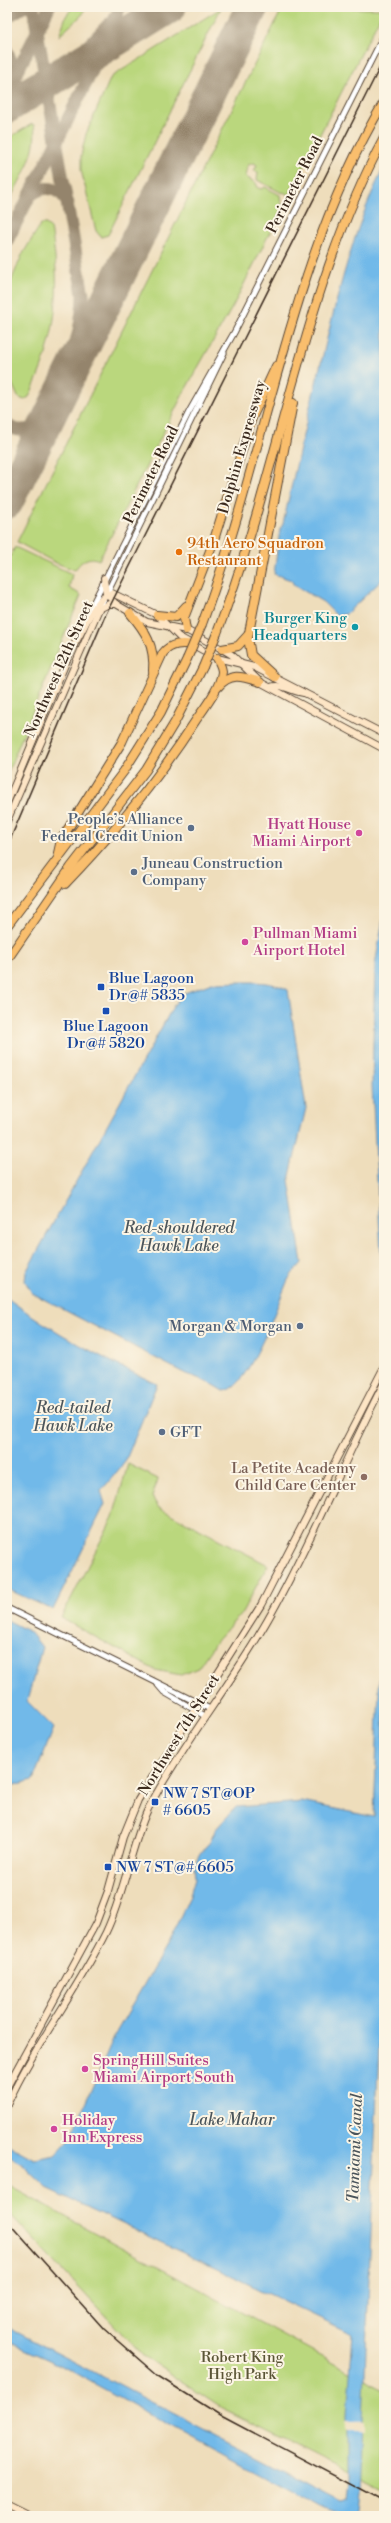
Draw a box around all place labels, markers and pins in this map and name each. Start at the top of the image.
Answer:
place label: 94th Aero Squadron Restaurant [187,534,324,570]
marker: 94th Aero Squadron Restaurant [174,547,184,557]
place label: Burger King Headquarters [253,609,347,645]
marker: Burger King Headquarters [350,622,360,632]
place label: People’s Alliance Federal Credit Union [41,810,183,846]
place label: Hyatt House Miami Airport [253,815,352,851]
marker: People’s Alliance Federal Credit Union [186,823,196,833]
marker: Hyatt House Miami Airport [354,828,364,838]
place label: Juneau Construction Company [141,854,283,890]
marker: Juneau Construction Company [129,867,139,877]
place label: Pullman Miami Airport Hotel [252,924,358,960]
marker: Pullman Miami Airport Hotel [240,937,250,947]
place label: Blue Lagoon Dr@# 5835 [108,969,194,1005]
marker: Blue Lagoon Dr@# 5835 [96,982,106,992]
marker: Blue Lagoon Dr@# 5820 [101,1006,111,1016]
place label: Blue Lagoon Dr@# 5820 [62,1017,149,1053]
place label: Morgan & Morgan [169,1317,292,1336]
marker: Morgan & Morgan [295,1321,305,1331]
place label: GFT [170,1423,202,1442]
marker: GFT [157,1427,167,1437]
place label: La Petite Academy Child Care Center [231,1459,357,1495]
marker: La Petite Academy Child Care Center [359,1472,369,1482]
place label: NW 7 ST@OP # 6605 [163,1784,255,1820]
marker: NW 7 ST@OP # 6605 [150,1797,160,1807]
place label: NW 7 ST@# 6605 [116,1858,234,1877]
marker: NW 7 ST@# 6605 [103,1862,113,1872]
place label: SpringHill Suites Miami Airport South [93,2051,235,2087]
marker: SpringHill Suites Miami Airport South [80,2064,90,2074]
place label: Holiday Inn Express [62,2111,142,2147]
marker: Holiday Inn Express [49,2124,59,2134]

